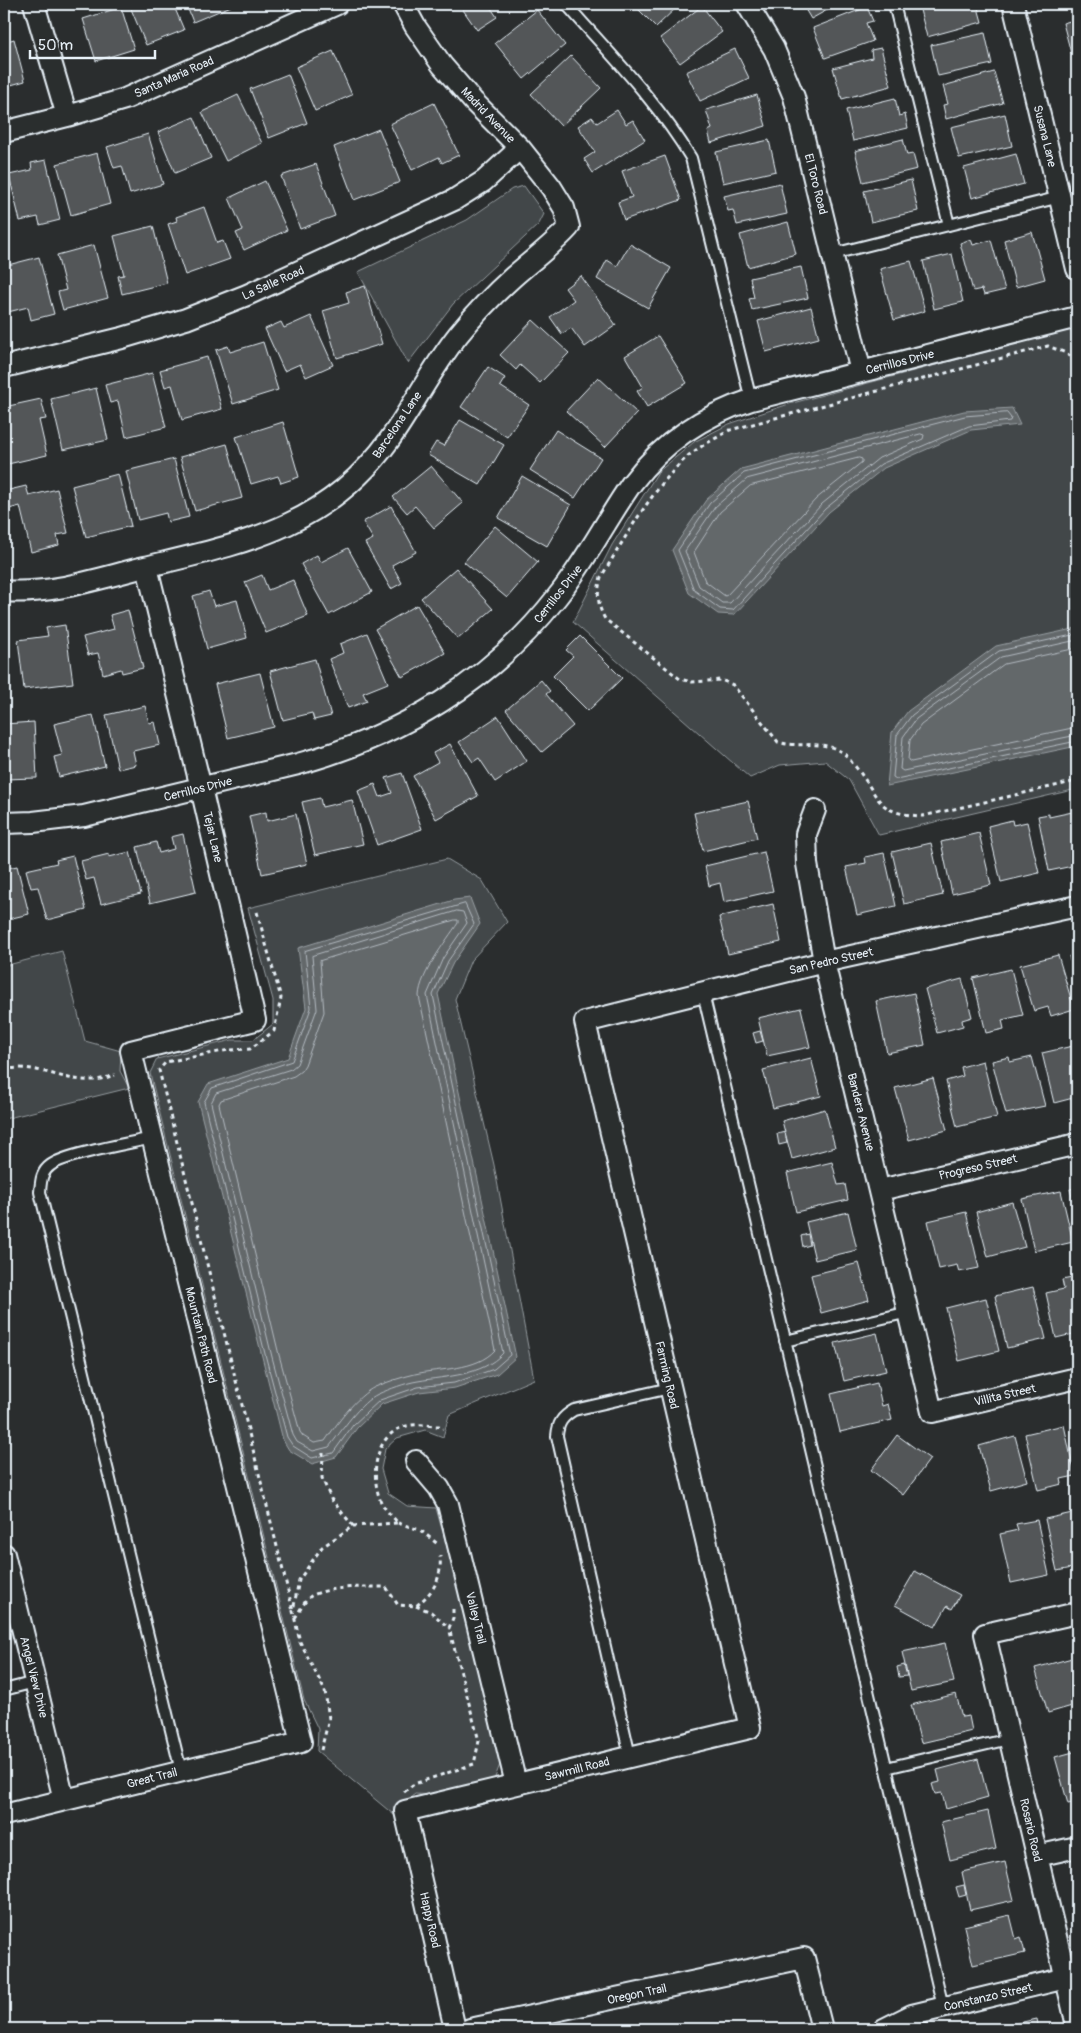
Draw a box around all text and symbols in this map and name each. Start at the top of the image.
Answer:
scale bar [30,28,155,60]
text: 50 m [38,36,73,55]
street label: Santa Maria Road [132,53,216,102]
street label: Madrid Avenue [457,84,518,146]
street label: Susana Lane [1030,104,1059,169]
street label: El Toro Road [801,152,830,216]
street label: La Salle Road [240,263,307,304]
street label: Cerrillos Drive [864,347,936,378]
street label: Barcelona Lane [370,389,425,462]
street label: Cerrillos Drive [531,562,586,626]
street label: Cerrillos Drive [162,774,234,805]
street label: Tejar Lane [199,810,226,864]
street label: San Pedro Street [788,945,875,978]
street label: Bandera Avenue [844,1071,877,1153]
street label: Progreso Street [938,1151,1019,1184]
street label: Mountain Path Road [181,1285,220,1385]
street label: Farming Road [651,1340,682,1411]
street label: Villita Street [973,1381,1038,1410]
street label: Valley Trail [462,1590,489,1646]
street label: Angel View Drive [16,1635,51,1720]
street label: Sawmill Road [543,1754,611,1785]
street label: Great Trail [125,1765,179,1792]
street label: Rosario Road [1016,1797,1045,1863]
street label: Happy Road [416,1891,443,1950]
street label: Constanzo Street [942,1980,1034,2015]
street label: Oregon Trail [606,1981,668,2008]

